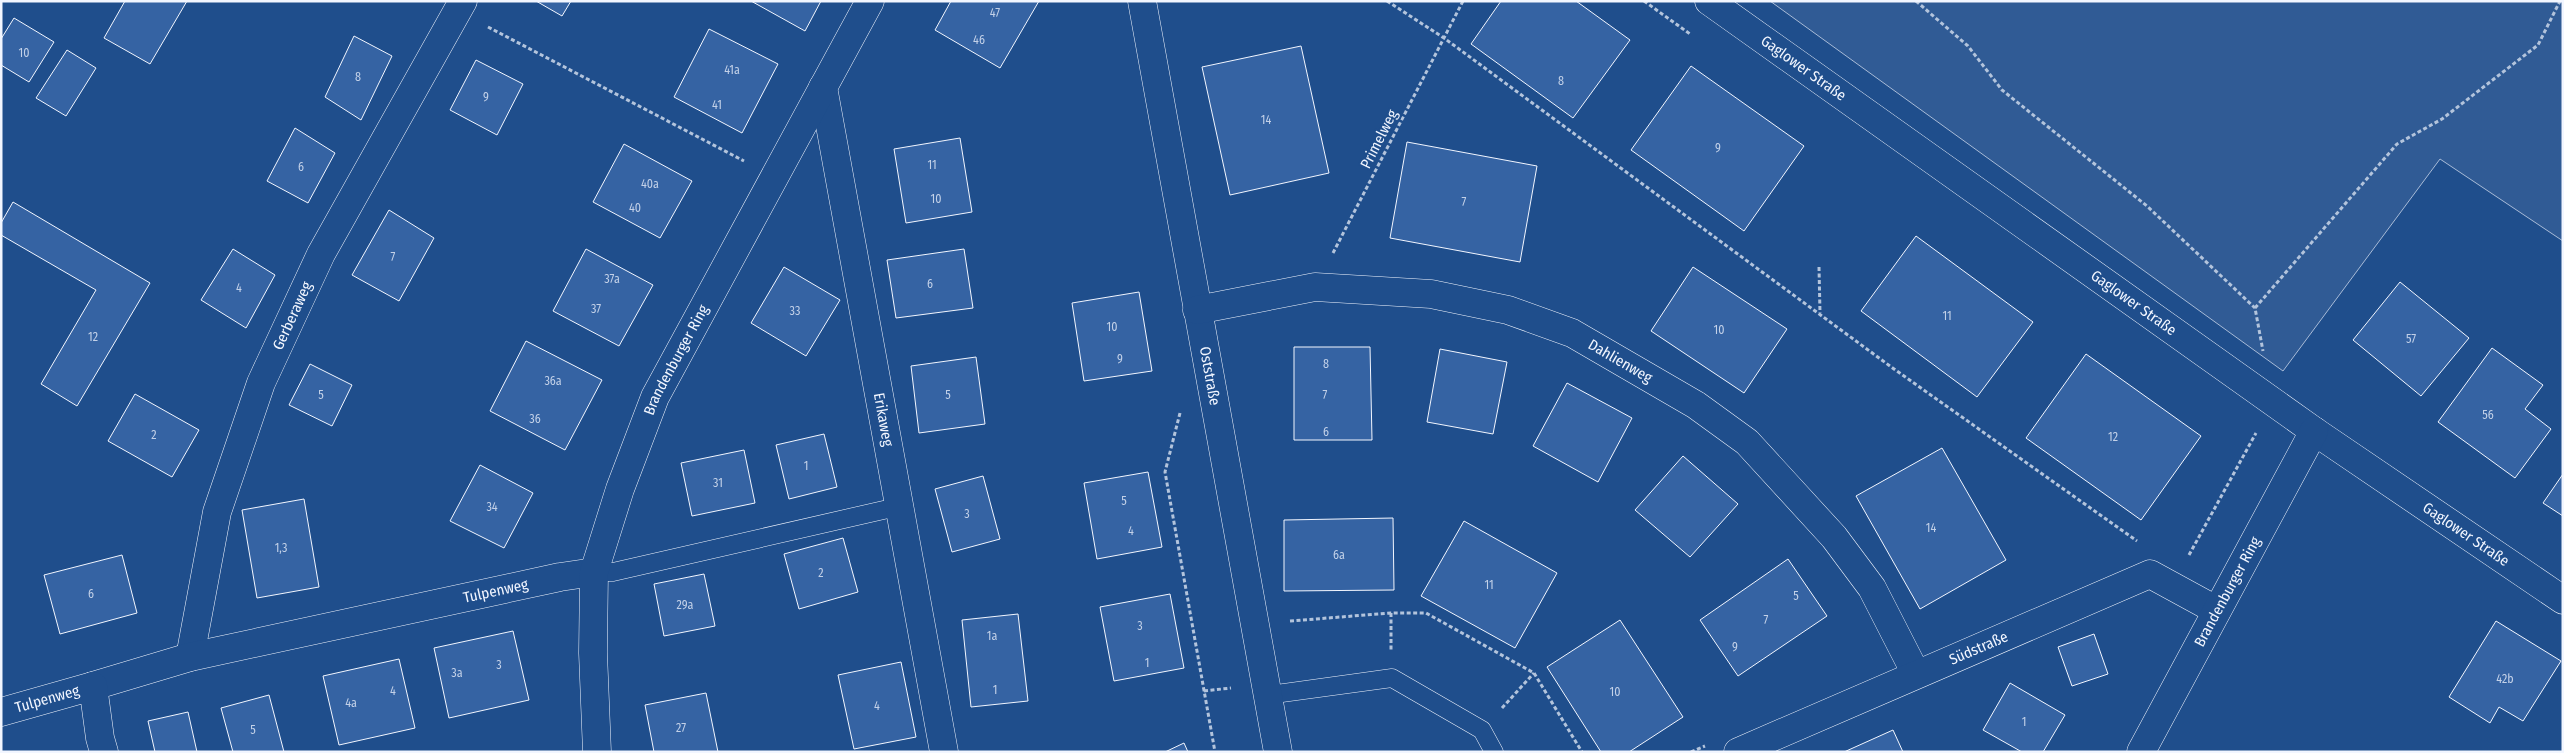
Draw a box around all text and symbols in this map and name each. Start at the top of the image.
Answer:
house number: 47 [990,6,1000,20]
street label: Gaglower Straße [1757,32,1850,105]
house number: 46 [973,33,985,47]
house number: 10 [19,46,29,60]
house number: 41a [724,63,740,77]
house number: 8 [355,70,361,84]
house number: 8 [1558,74,1564,88]
house number: 9 [483,90,489,104]
house number: 41 [712,98,722,112]
street label: Primelweg [1357,107,1401,171]
house number: 14 [1261,113,1271,127]
house number: 9 [1715,141,1721,155]
house number: 11 [927,158,937,172]
house number: 6 [298,160,304,174]
house number: 40a [641,177,659,191]
house number: 10 [931,192,941,206]
house number: 7 [1462,195,1467,209]
house number: 40 [629,201,641,215]
house number: 7 [391,250,396,264]
street label: Gaglower Straße [2087,266,2180,339]
house number: 37a [604,272,620,286]
house number: 6 [927,277,933,291]
street label: Gerberaweg [269,279,316,353]
house number: 4 [236,281,242,295]
house number: 37 [591,302,601,316]
street label: Brandenburger Ring [640,302,712,418]
house number: 33 [790,304,800,318]
house number: 11 [1942,309,1952,323]
house number: 10 [1107,320,1117,334]
house number: 10 [1714,323,1724,337]
house number: 12 [88,330,98,344]
house number: 57 [2406,332,2416,346]
street label: Dahlienweg [1585,335,1656,387]
street label: Oststraße [1196,345,1224,407]
house number: 9 [1117,352,1123,366]
house number: 8 [1323,357,1329,371]
house number: 36a [544,374,562,388]
house number: 5 [318,388,324,402]
house number: 5 [945,388,951,402]
house number: 7 [1323,388,1328,402]
street label: Erikaweg [870,391,897,448]
house number: 56 [2482,408,2494,422]
house number: 36 [529,412,541,426]
house number: 6 [1323,425,1329,439]
house number: 2 [151,428,157,442]
house number: 12 [2108,430,2118,444]
house number: 1 [804,459,808,473]
house number: 31 [713,476,723,490]
house number: 5 [1121,494,1127,508]
street label: Gaglower Straße [2419,498,2513,570]
house number: 34 [486,500,498,514]
house number: 3 [964,507,970,521]
house number: 14 [1926,521,1936,535]
house number: 4 [1128,524,1134,538]
street label: Brandenburger Ring [2190,534,2264,650]
house number: 1,3 [275,541,287,555]
house number: 6a [1333,548,1345,562]
house number: 2 [818,566,824,580]
street label: Tulpenweg [462,575,530,607]
house number: 11 [1484,578,1494,592]
house number: 6 [88,587,94,601]
house number: 5 [1793,589,1799,603]
house number: 29a [677,598,694,612]
house number: 7 [1764,613,1769,627]
house number: 3 [1137,619,1143,633]
street label: Südstraße [1946,627,2011,669]
house number: 1a [987,629,997,643]
house number: 9 [1732,640,1738,654]
house number: 1 [1145,656,1149,670]
house number: 3 [496,658,502,672]
house number: 3a [451,666,463,680]
house number: 42b [2496,672,2514,686]
street label: Tulpenweg [13,681,81,717]
house number: 1 [993,683,997,697]
house number: 4 [390,684,396,698]
house number: 10 [1610,685,1620,699]
house number: 4a [345,696,357,710]
house number: 4 [874,699,880,713]
house number: 1 [2022,715,2026,729]
house number: 27 [676,721,686,735]
house number: 5 [250,723,256,737]

